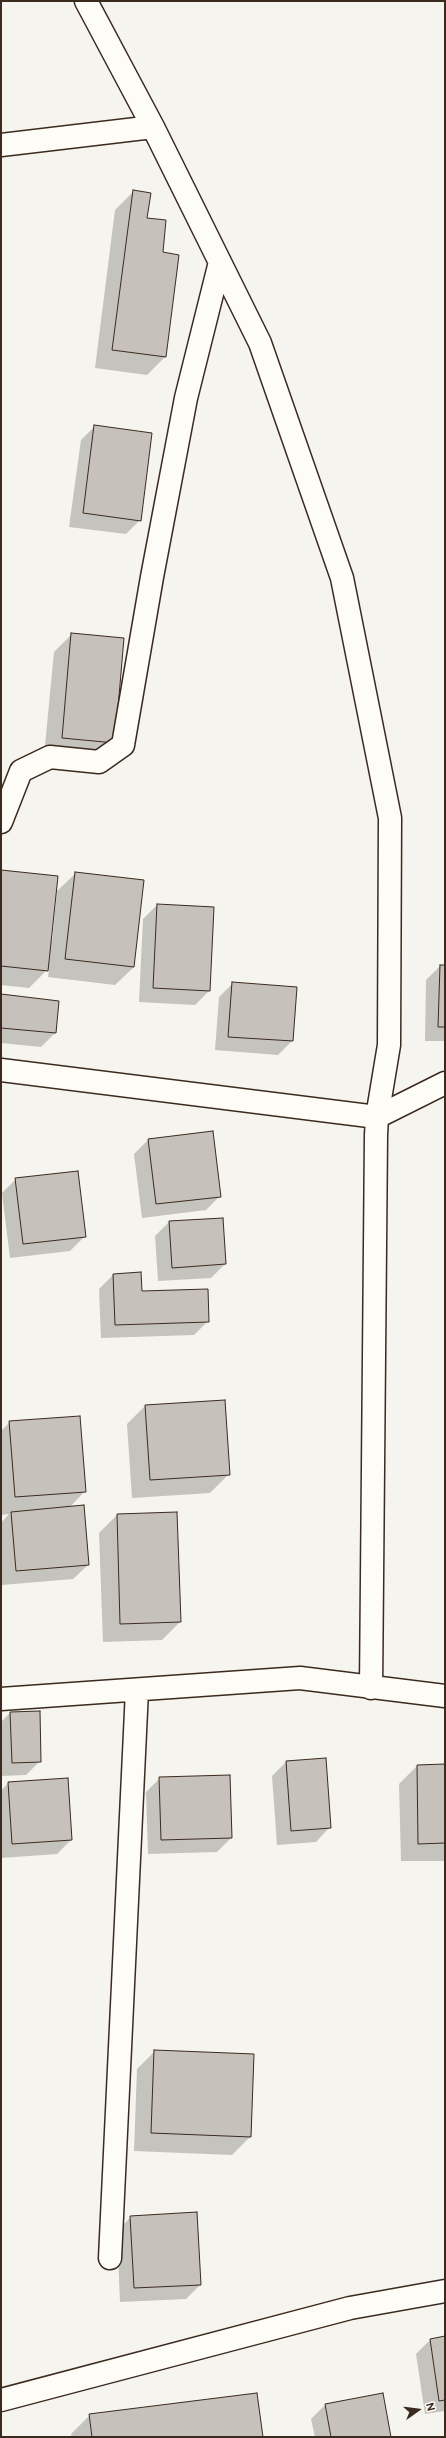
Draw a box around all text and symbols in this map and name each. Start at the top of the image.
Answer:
north arrow [398,2390,438,2430]
text: N [423,2401,437,2413]

